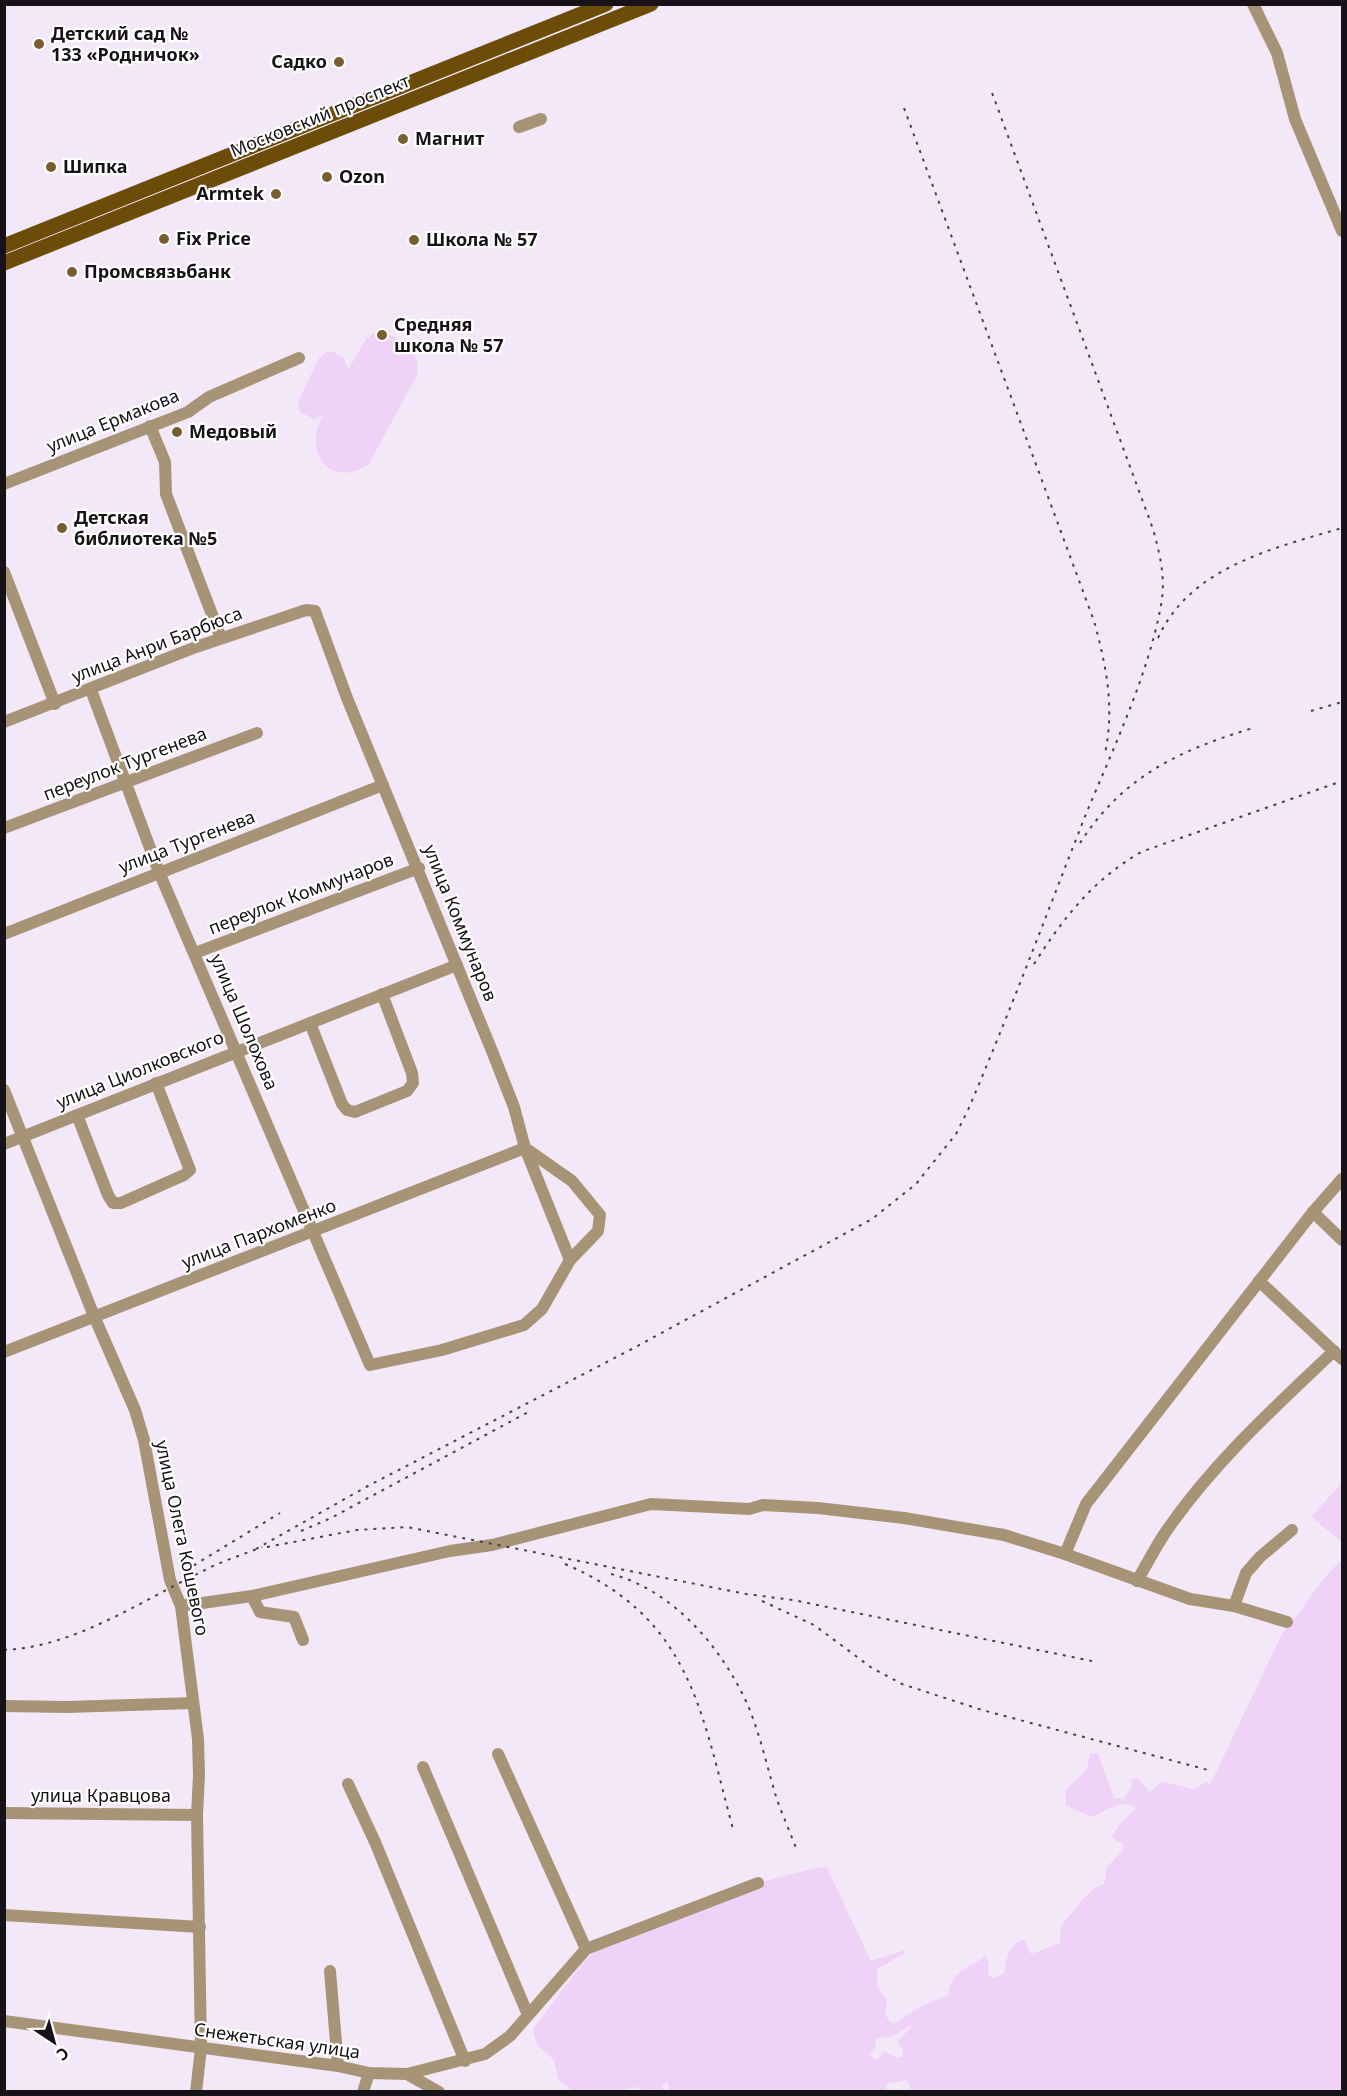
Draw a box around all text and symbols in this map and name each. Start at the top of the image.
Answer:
place label: Детский сад № 133 «Родничок» [51,21,200,66]
marker: Детский сад № 133 «Родничок» [32,37,46,51]
place label: Садко [271,49,327,73]
marker: Садко [332,55,346,69]
street label: Московский проспект [226,68,414,162]
place label: Магнит [415,126,484,150]
marker: Магнит [396,132,410,146]
place label: Шипка [63,154,128,178]
marker: Шипка [44,160,58,174]
place label: Ozon [339,164,385,188]
marker: Ozon [320,170,334,184]
place label: Armtek [196,181,265,205]
marker: Armtek [269,187,283,201]
place label: Fix Price [176,226,251,250]
place label: Школа № 57 [426,227,538,251]
marker: Fix Price [157,232,171,246]
marker: Школа № 57 [407,233,421,247]
place label: Промсвязьбанк [84,259,231,283]
marker: Промсвязьбанк [65,265,79,279]
place label: Средняя школа № 57 [394,312,503,357]
marker: Средняя школа № 57 [375,328,389,342]
street label: улица Ермакова [43,383,182,458]
place label: Медовый [189,419,277,443]
marker: Медовый [170,425,184,439]
place label: Детская библиотека №5 [74,505,217,550]
marker: Детская библиотека №5 [55,521,69,535]
street label: улица Анри Барбюса [68,600,245,688]
street label: переулок Тургенева [39,721,210,805]
street label: улица Тургенева [115,804,258,878]
street label: улица Коммунаров [419,841,503,1005]
street label: переулок Коммунаров [205,847,397,939]
street label: улица Шолохова [205,950,284,1093]
street label: улица Циолковского [52,1024,227,1114]
street label: улица Пархоменко [178,1193,339,1274]
street label: улица Олега Кошевого [151,1438,215,1638]
street label: улица Кравцова [31,1783,171,1807]
north arrow [24,2012,84,2072]
street label: Снежетьская улица [193,2016,362,2064]
text: С [52,2042,73,2066]

